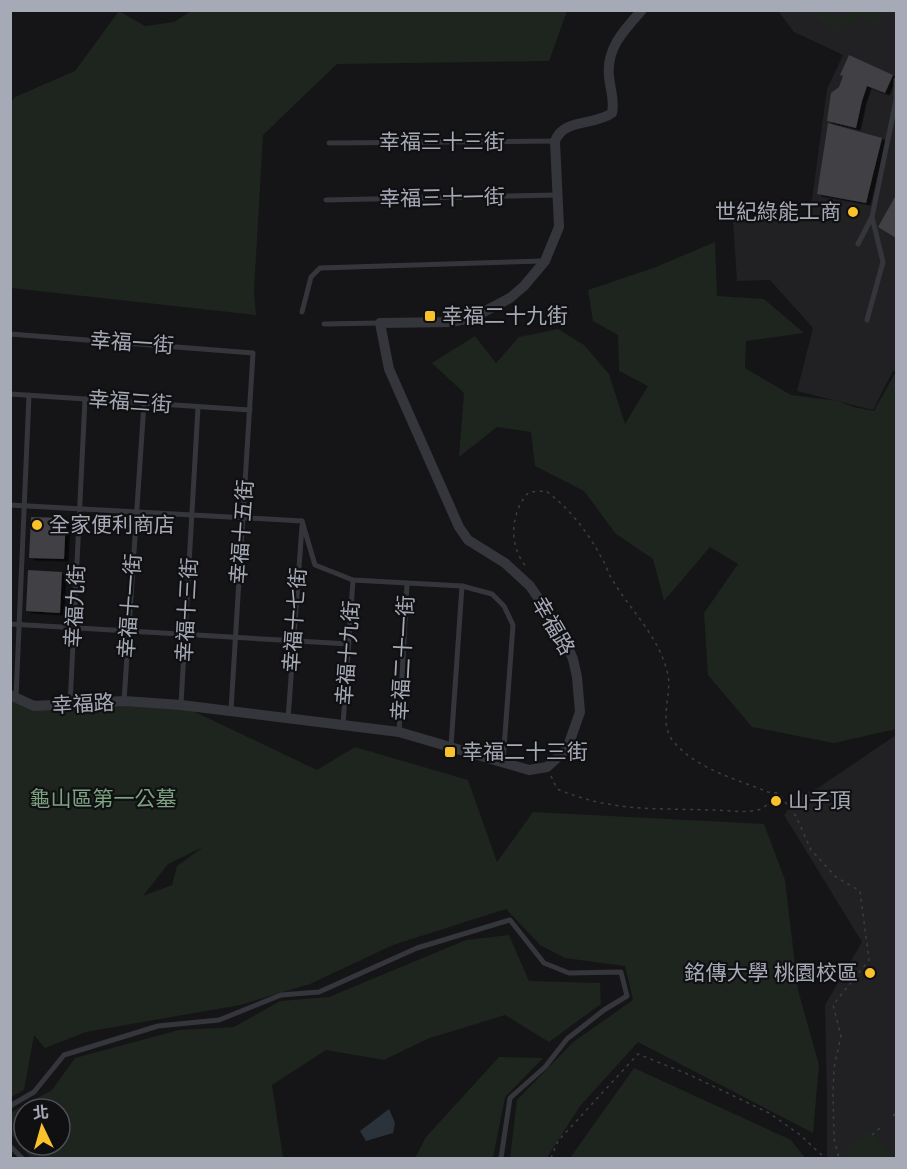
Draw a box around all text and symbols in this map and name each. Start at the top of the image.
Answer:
street label: 幸福三十三街 [379,127,505,155]
street label: 幸福三十一街 [379,182,505,212]
place label: 世紀綠能工商 [715,197,841,225]
marker: 世紀綠能工商 [846,205,860,219]
place label: 幸福二十九街 [442,301,568,329]
marker: 幸福二十九街 [423,309,437,323]
street label: 幸福一街 [89,325,175,359]
street label: 幸福三街 [87,384,173,418]
street label: 幸福十五街 [223,479,259,585]
place label: 全家便利商店 [49,510,175,538]
marker: 全家便利商店 [30,518,44,532]
street label: 幸福十一街 [111,553,147,659]
street label: 幸福十三街 [169,557,203,663]
street label: 幸福九街 [58,563,90,649]
street label: 幸福十七街 [276,567,312,673]
street label: 幸福路 [526,591,582,660]
street label: 幸福二十一街 [385,594,419,722]
street label: 幸福十九街 [329,600,365,706]
street label: 幸福路 [51,687,115,719]
place label: 幸福二十三街 [462,737,588,765]
marker: 幸福二十三街 [443,745,457,759]
park label: 龜山區第一公墓 [30,784,177,812]
place label: 山子頂 [788,786,851,814]
marker: 山子頂 [769,794,783,808]
place label: 銘傳大學 桃園校區 [685,958,858,986]
marker: 銘傳大學 桃園校區 [863,966,877,980]
north arrow [12,1097,72,1157]
text: 北 [32,1100,50,1124]

